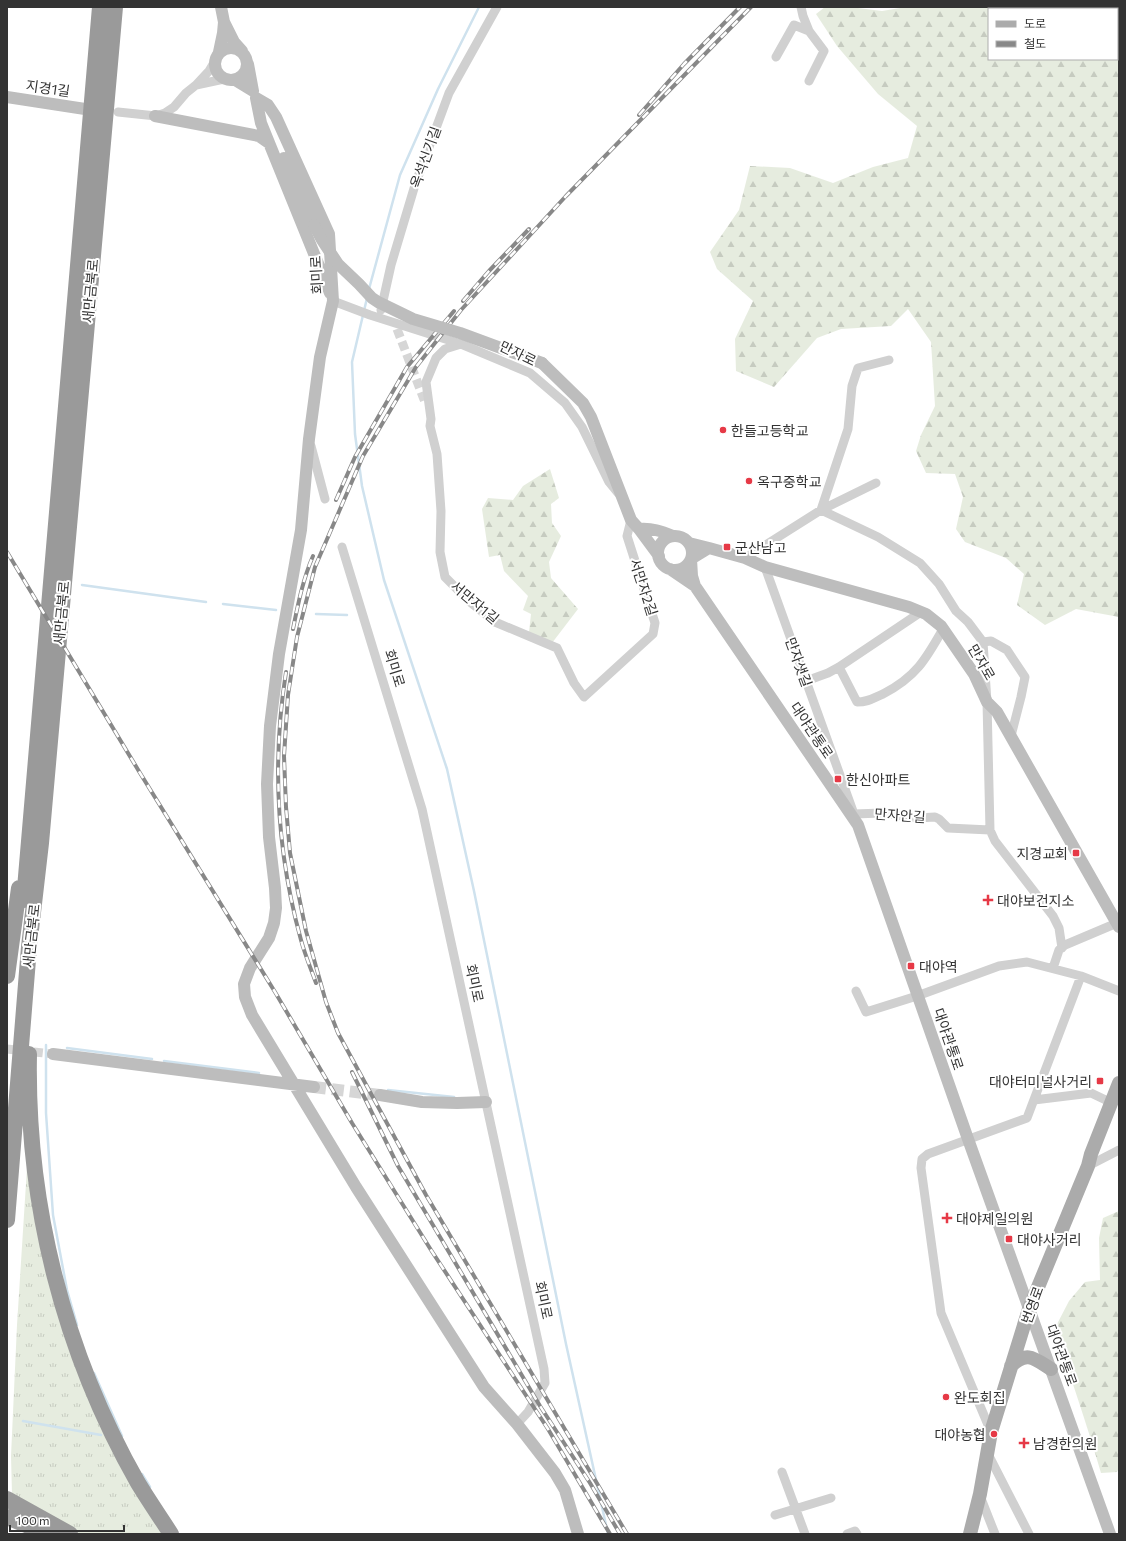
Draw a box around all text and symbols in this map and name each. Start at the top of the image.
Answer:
legend [988,8,1118,60]
text: 도로 [1024,16,1046,30]
text: 철도 [1024,36,1046,50]
street label: 지경1길 [25,76,71,100]
street label: 옥석신기길 [406,124,444,190]
street label: 회미로 [306,255,325,295]
street label: 새만금북로 [79,258,101,324]
street label: 만자로 [497,337,539,369]
place label: 한들고등학교 [731,422,808,439]
marker: 한들고등학교 [718,425,728,435]
place label: 옥구중학교 [757,473,822,490]
marker: 옥구중학교 [744,476,754,486]
place label: 군산남고 [735,539,787,556]
marker: 군산남고 [722,542,732,552]
street label: 서만자2길 [627,556,661,618]
street label: 서만자1길 [448,577,502,627]
street label: 새만금북로 [50,580,72,646]
street label: 만자샛길 [782,635,816,689]
street label: 만자로 [965,641,999,683]
street label: 회미로 [381,647,409,689]
street label: 대야관통로 [787,699,837,762]
place label: 한신아파트 [846,771,911,788]
marker: 한신아파트 [833,774,843,784]
street label: 만자안길 [874,805,926,825]
place label: 지경교회 [1016,845,1068,862]
marker: 지경교회 [1071,848,1081,858]
place label: 대야보건지소 [997,892,1074,909]
marker: 대야보건지소 [982,894,994,906]
street label: 새만금북로 [19,903,43,969]
place label: 대야역 [919,958,958,975]
marker: 대야역 [906,961,916,971]
street label: 회미로 [463,962,487,1004]
street label: 대야관통로 [930,1006,968,1072]
place label: 대야터미널사거리 [989,1073,1092,1090]
marker: 대야터미널사거리 [1095,1076,1105,1086]
place label: 대야제일의원 [956,1210,1033,1227]
marker: 대야제일의원 [941,1212,953,1224]
place label: 대야사거리 [1017,1231,1081,1248]
marker: 대야사거리 [1004,1234,1014,1244]
street label: 회미로 [532,1279,556,1321]
street label: 번영로 [1017,1284,1047,1326]
street label: 대야관통로 [1043,1322,1081,1388]
place label: 완도회집 [954,1389,1006,1406]
marker: 완도회집 [941,1392,951,1402]
place label: 대야농협 [934,1426,986,1443]
marker: 대야농협 [989,1429,999,1439]
place label: 남경한의원 [1033,1435,1097,1452]
marker: 남경한의원 [1018,1437,1030,1449]
scale bar [10,1507,124,1533]
text: 100 m [16,1513,50,1527]

